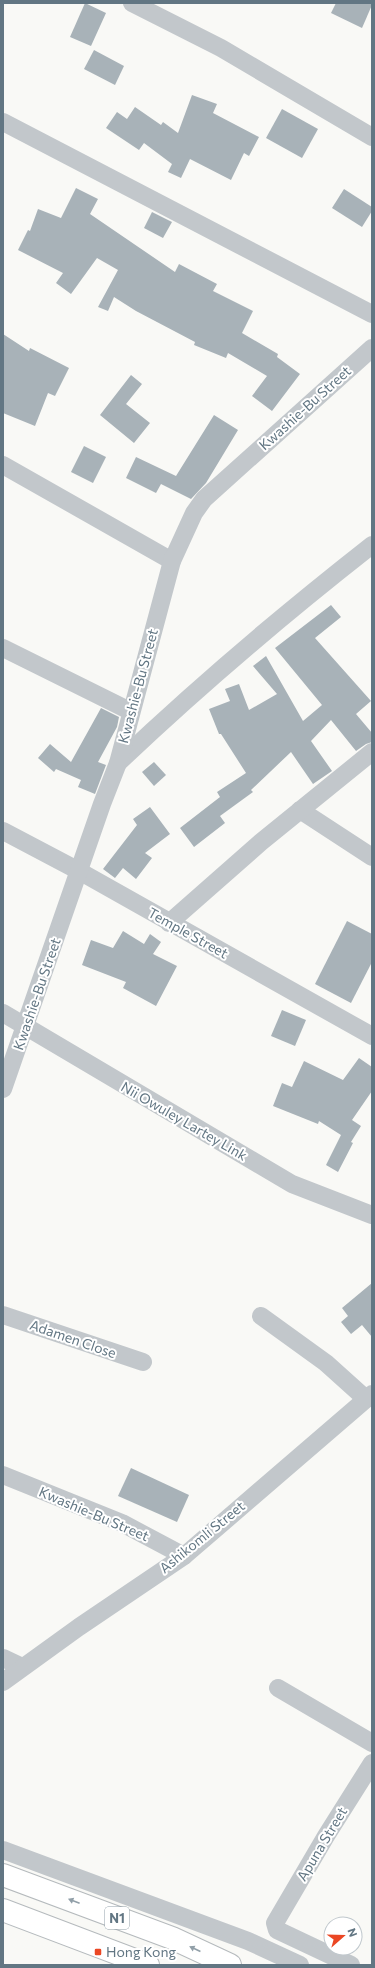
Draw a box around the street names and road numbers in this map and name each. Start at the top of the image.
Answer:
street label: Kwashie-Bu Street [255,362,354,453]
street label: Kwashie-Bu Street [114,627,161,745]
street label: Temple Street [145,904,231,962]
street label: Kwashie-Bu Street [9,935,64,1052]
street label: Nii Owuley Lartey Link [118,1078,251,1164]
street label: Adamen Close [28,1316,119,1361]
street label: Kwashie-Bu Street [37,1483,152,1544]
street label: Ashikomli Street [156,1497,248,1576]
street label: Apuna Street [293,1803,350,1884]
road number: N1 [105,1907,129,1929]

